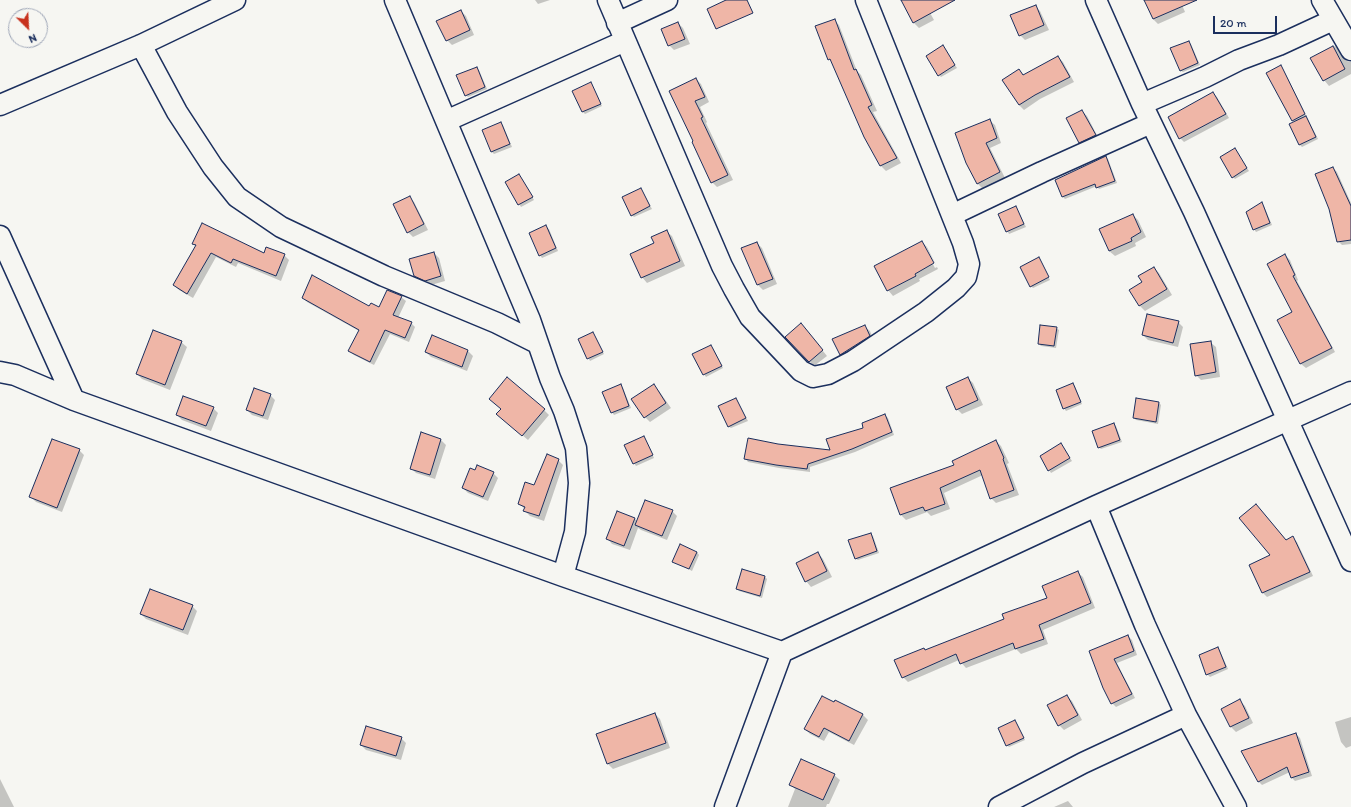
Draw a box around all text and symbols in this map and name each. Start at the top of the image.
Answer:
north arrow [8,8,48,48]
scale bar [1215,8,1279,34]
text: 20 m [1220,16,1247,30]
text: N [27,31,39,46]

